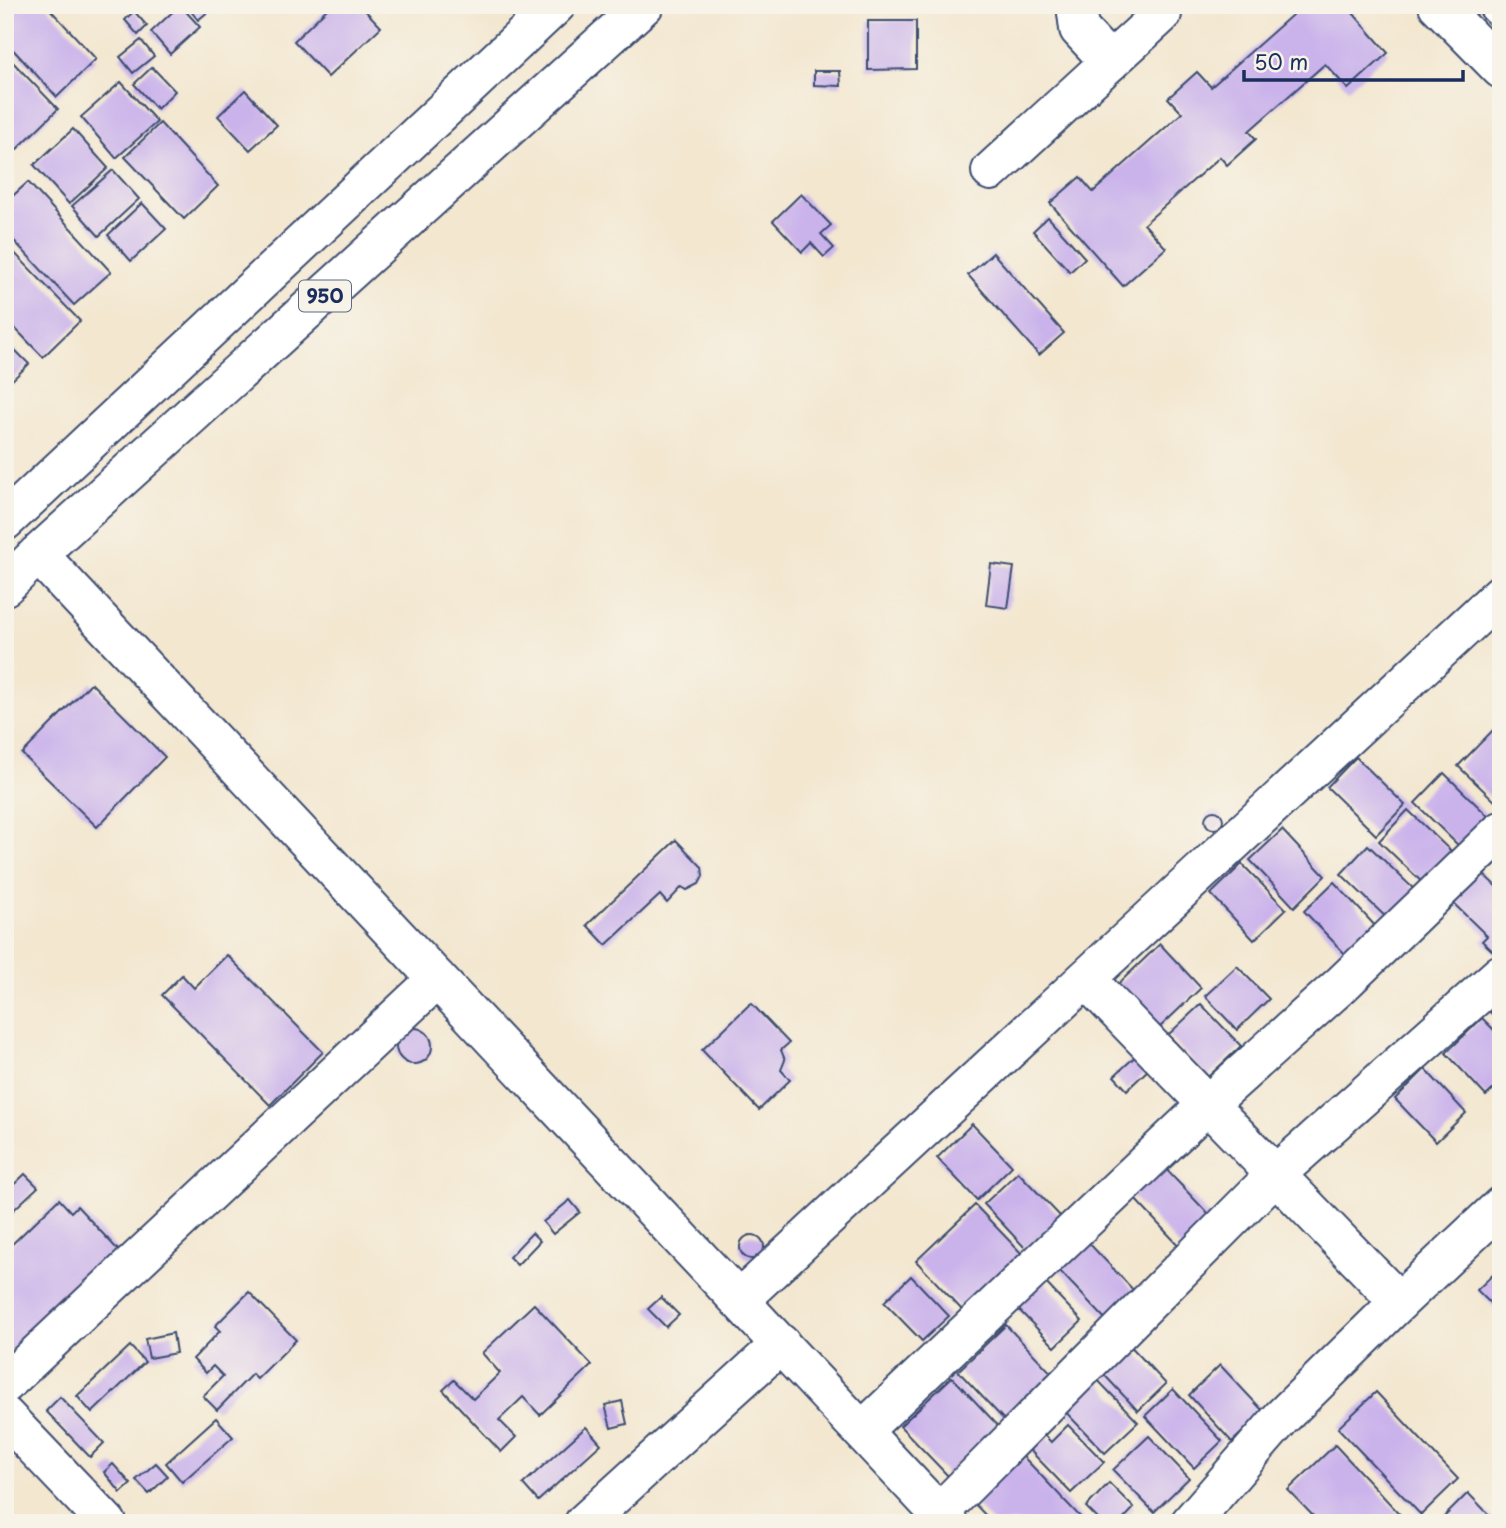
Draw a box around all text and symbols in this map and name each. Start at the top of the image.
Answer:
scale bar [1244,38,1462,82]
text: 50 m [1254,45,1308,77]
road number: 950 [299,280,351,312]

